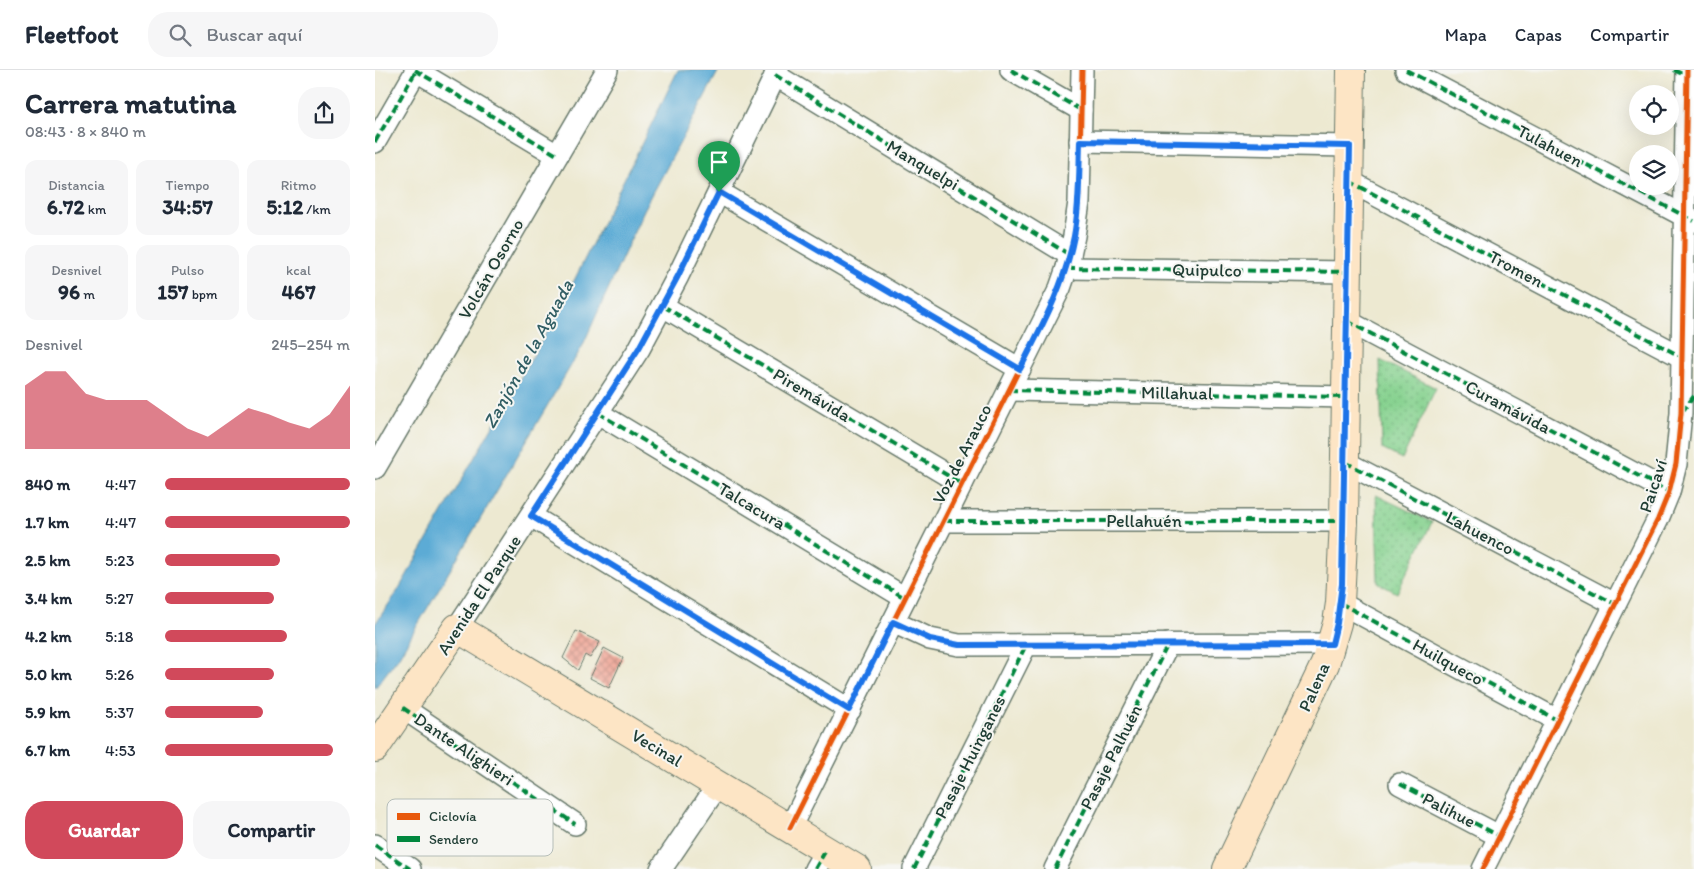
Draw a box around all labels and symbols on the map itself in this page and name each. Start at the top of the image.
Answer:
street label: Tulahuen [1514,120,1586,172]
street label: Manquelpi [883,135,963,195]
pin [698,141,740,192]
street label: Volcán Osorno [453,215,529,323]
street label: Tromen [1485,246,1547,292]
street label: Quipulco [1172,258,1242,282]
water label: Zanjón de la Aguada [478,275,579,432]
street label: Piremávida [769,363,855,427]
street label: Curamávida [1462,375,1555,439]
street label: Millahual [1141,381,1213,405]
street label: Voz de Arauco [927,400,997,508]
street label: Paicaví [1634,456,1672,515]
street label: Talcacura [714,477,790,535]
street label: Lahuenco [1442,506,1518,560]
street label: Pellahuén [1106,510,1182,532]
street label: Avenida El Parque [432,531,526,659]
street label: Huilqueco [1409,634,1487,690]
street label: Palena [1293,658,1335,715]
street label: Pasaje Huinganes [930,692,1010,822]
street label: Pasaje Palhuén [1075,700,1147,813]
street label: Dante Alighieri [410,708,518,790]
street label: Vecinal [628,724,686,772]
street label: Palihue [1419,787,1479,833]
legend [387,799,553,856]
text: Ciclovía [429,808,477,825]
text: Sendero [429,831,478,848]

